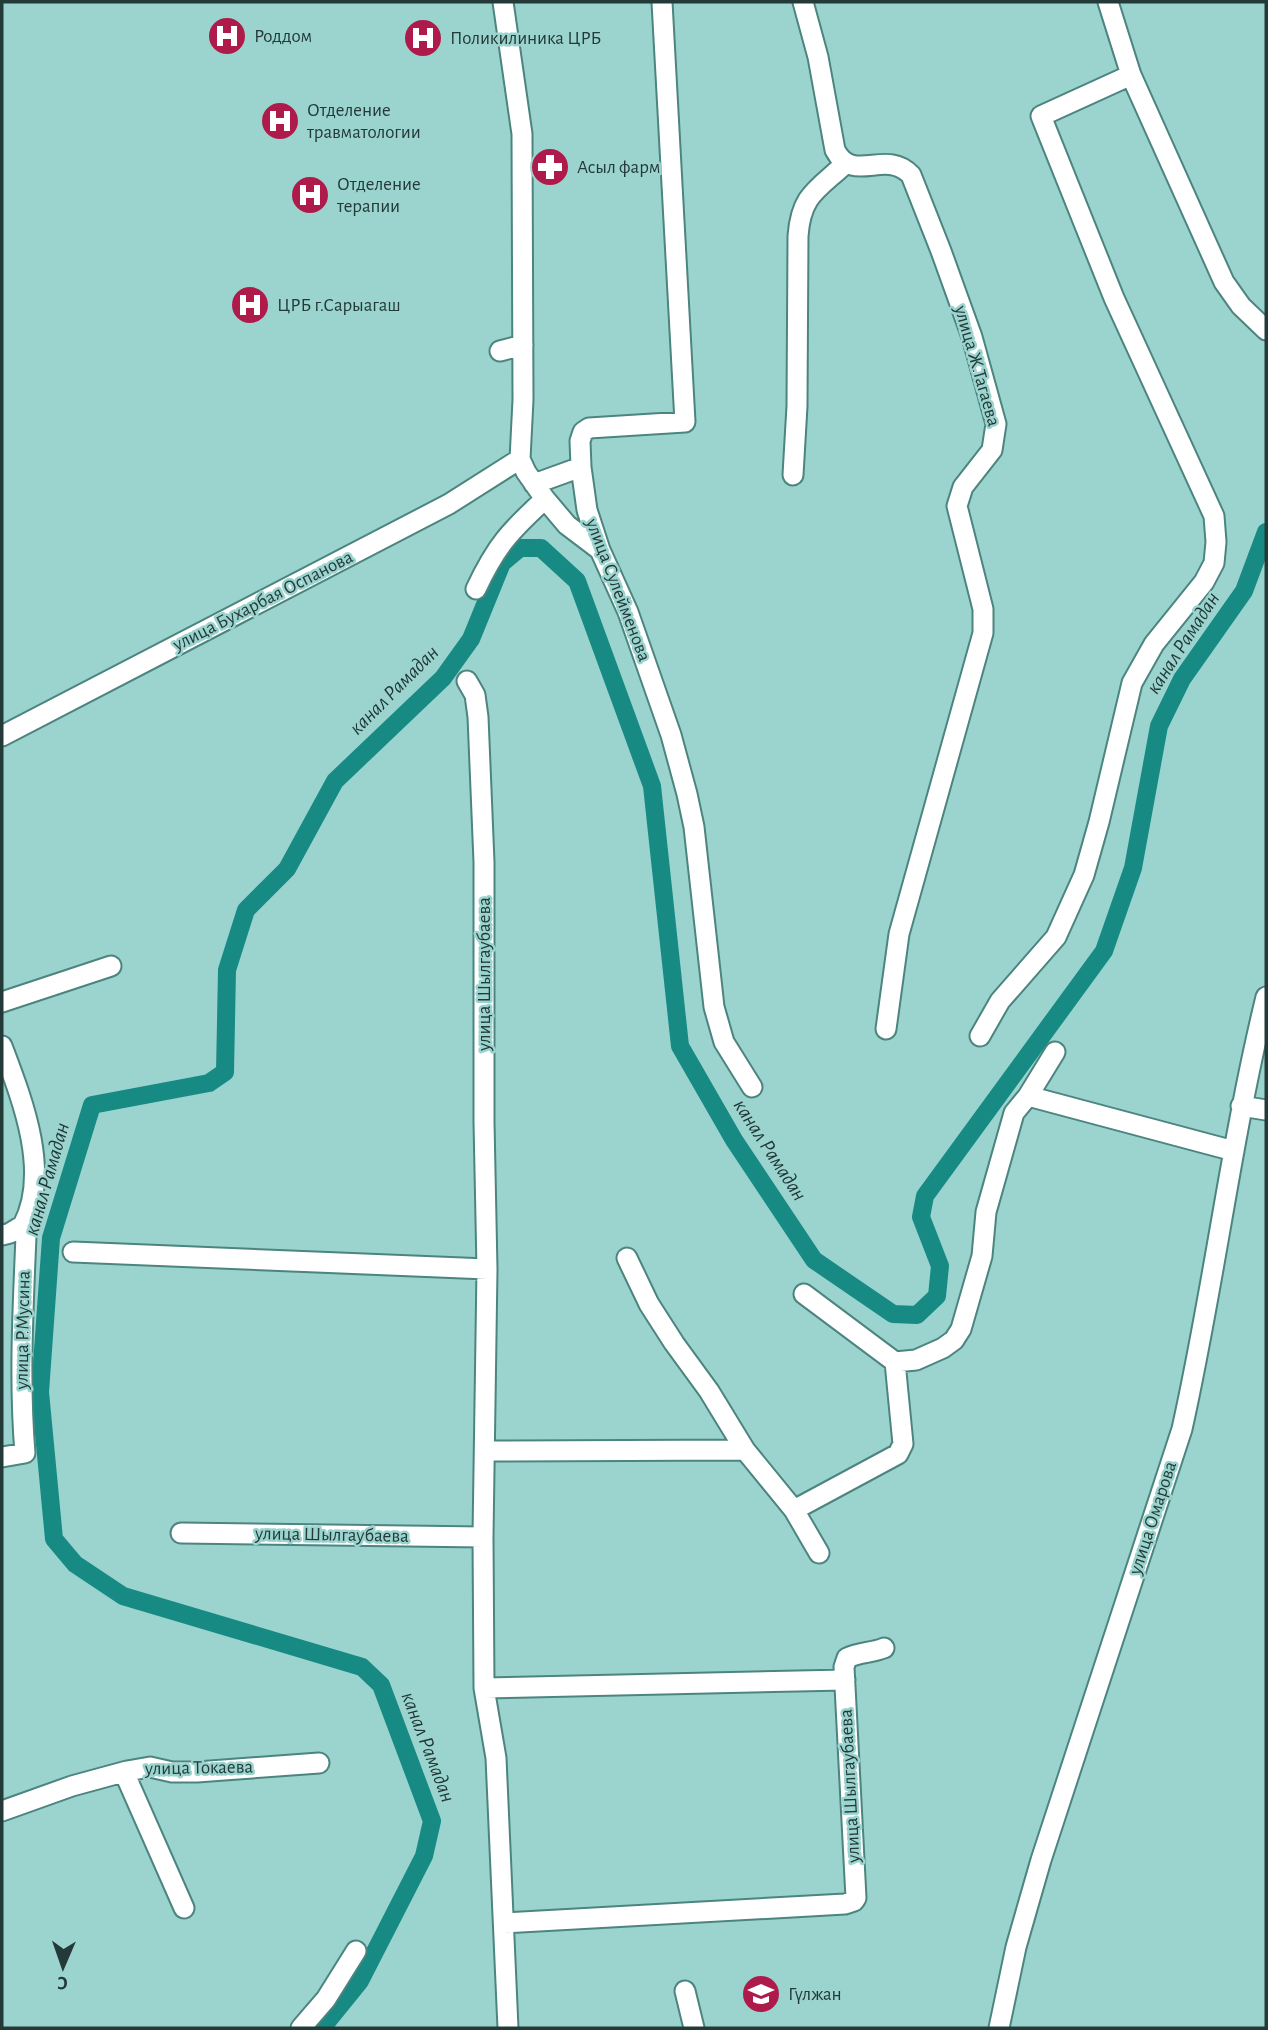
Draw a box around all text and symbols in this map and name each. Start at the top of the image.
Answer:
hospital icon: Роддом [206,15,248,57]
hospital icon: Поликилиника ЦРБ [402,17,444,59]
place label: Роддом [254,27,312,46]
place label: Поликилиника ЦРБ [450,29,601,48]
hospital icon: Отделение травматологии [259,100,301,142]
place label: Отделение травматологии [306,101,421,142]
pharmacy icon: Асыл фарм [529,146,571,188]
place label: Асыл фарм [577,158,660,177]
hospital icon: Отделение терапии [289,174,331,216]
place label: Отделение терапии [336,175,421,216]
hospital icon: ЦРБ г.Сарыагаш [229,284,271,326]
place label: ЦРБ г.Сарыагаш [277,296,401,315]
street label: улица Ж.Тагаева [950,303,1003,429]
street label: улица Сулейменова [582,515,654,664]
street label: улица Бухарбая Оспанова [169,547,356,655]
water label: канал Рамадан [1143,589,1223,697]
water label: канал Рамадан [346,642,442,738]
street label: улица Шылгаубаева [475,897,494,1052]
water label: канал Рамадан [730,1096,810,1204]
water label: канал Рамадан [21,1120,73,1238]
street label: улица Р.Мусина [12,1270,34,1391]
street label: улица Омарова [1125,1459,1180,1578]
street label: улица Шылгаубаева [254,1524,409,1546]
water label: канал Рамадан [397,1689,459,1805]
street label: улица Шылгаубаева [836,1708,864,1864]
street label: улица Токаева [144,1758,254,1778]
north arrow [28,1932,98,2002]
text: С [57,1973,68,1992]
school or university icon: Гүлжан [740,1973,782,2015]
place label: Гүлжан [788,1985,842,2004]

